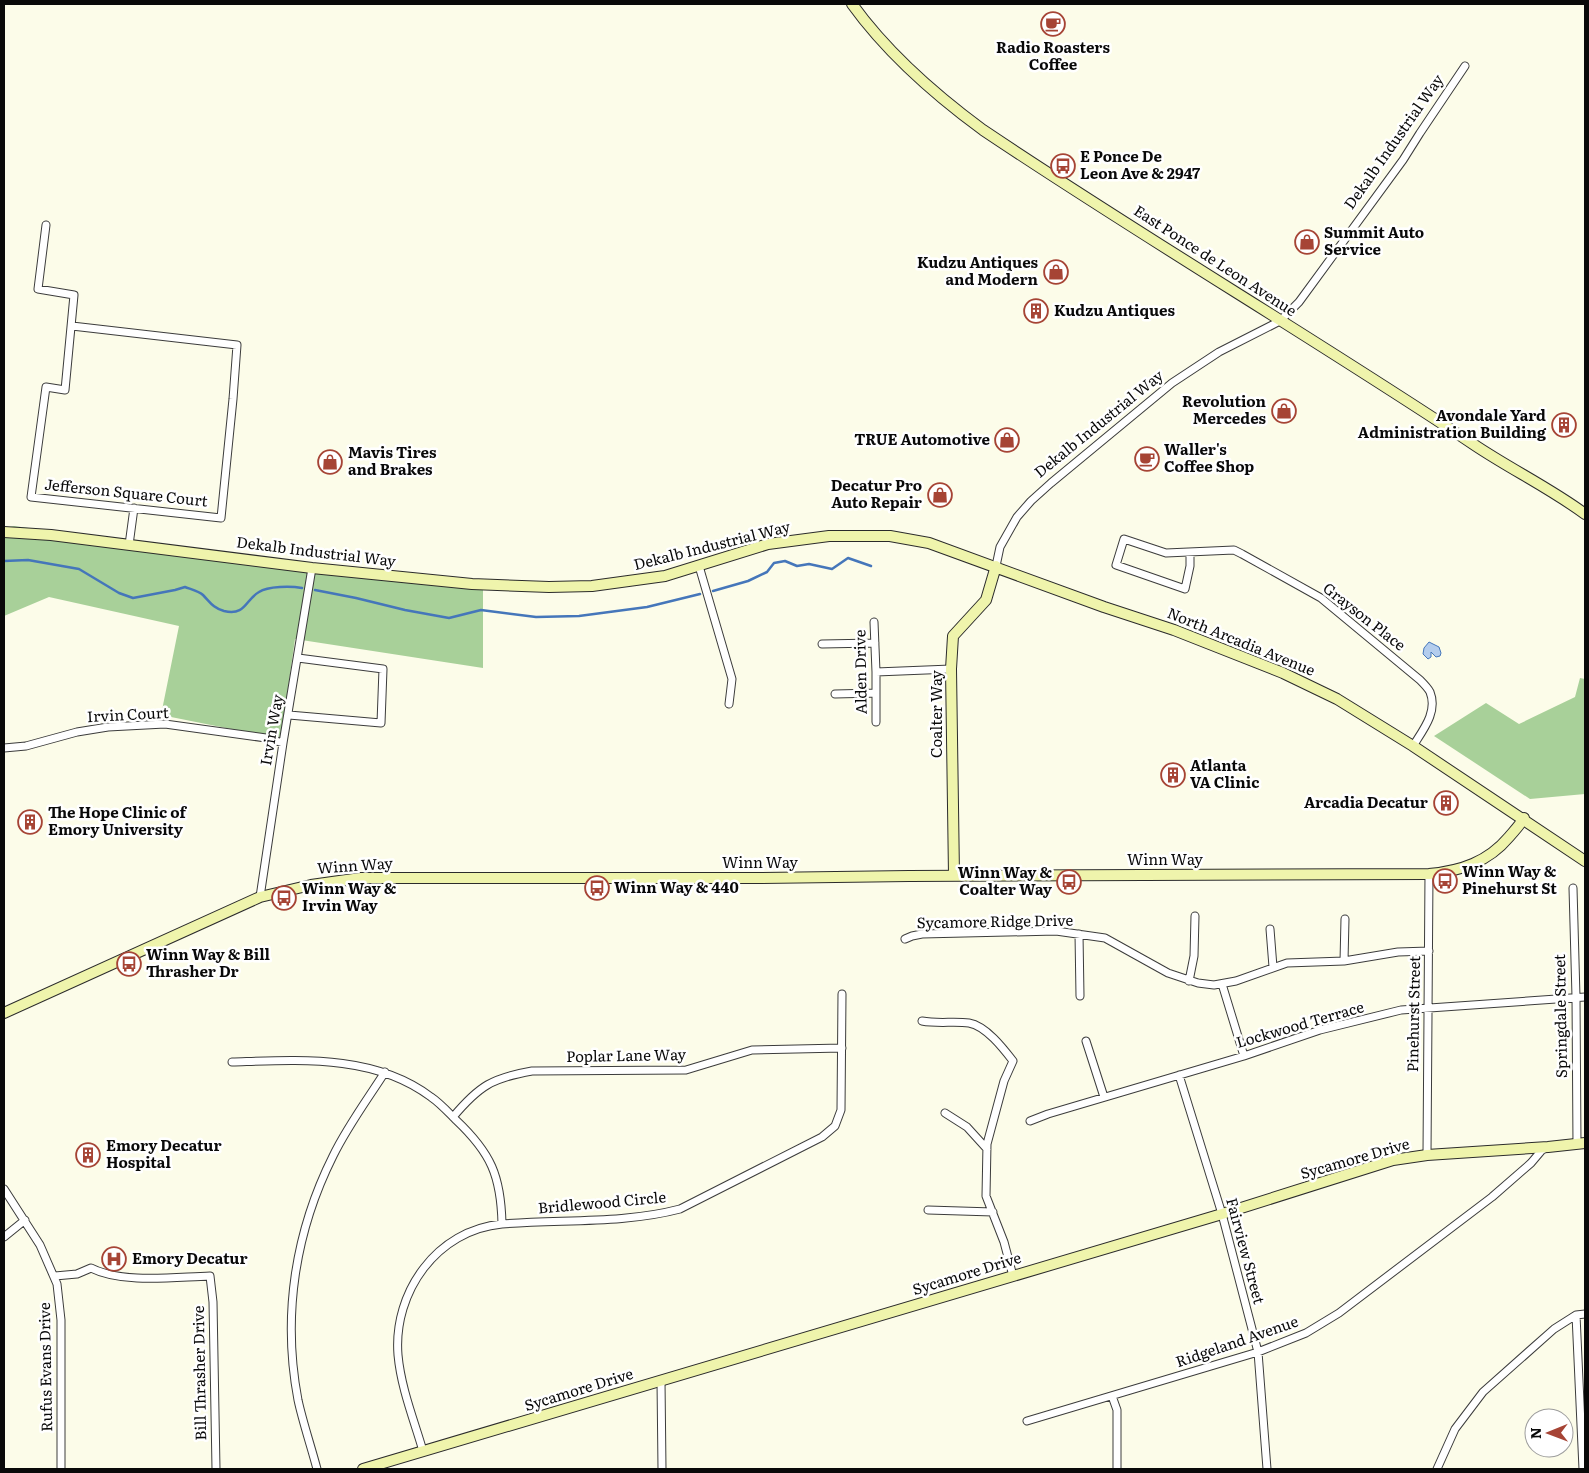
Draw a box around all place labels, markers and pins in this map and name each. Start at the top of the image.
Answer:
cafe icon: Radio Roasters Coffee [1040,11,1066,37]
place label: Radio Roasters Coffee [996,35,1110,75]
place label: E Ponce De Leon Ave & 2947 [1080,144,1201,184]
bus stop icon: E Ponce De Leon Ave & 2947 [1050,153,1076,179]
place label: Summit Auto Service [1324,220,1424,260]
shop icon: Summit Auto Service [1294,229,1320,255]
place label: Kudzu Antiques and Modern [917,250,1039,290]
shop icon: Kudzu Antiques and Modern [1043,259,1069,285]
building icon: Kudzu Antiques [1023,298,1049,324]
place label: Kudzu Antiques [1054,298,1175,321]
place label: Revolution Mercedes [1182,389,1267,429]
shop icon: Revolution Mercedes [1271,398,1297,424]
place label: Avondale Yard Administration Building [1358,403,1547,443]
building icon: Avondale Yard Administration Building [1551,412,1577,438]
place label: TRUE Automotive [854,427,990,450]
shop icon: TRUE Automotive [994,427,1020,453]
place label: Waller's Coffee Shop [1164,437,1254,477]
place label: Mavis Tires and Brakes [348,440,437,480]
cafe icon: Waller's Coffee Shop [1134,446,1160,472]
shop icon: Mavis Tires and Brakes [317,449,343,475]
place label: Decatur Pro Auto Repair [831,473,922,513]
shop icon: Decatur Pro Auto Repair [927,482,953,508]
place label: Atlanta VA Clinic [1190,753,1259,793]
building icon: Atlanta VA Clinic [1160,762,1186,788]
place label: Arcadia Decatur [1304,790,1428,813]
building icon: Arcadia Decatur [1433,790,1459,816]
place label: The Hope Clinic of Emory University [48,800,188,840]
building icon: The Hope Clinic of Emory University [17,809,43,835]
place label: Winn Way & Pinehurst St [1462,859,1557,899]
place label: Winn Way & Coalter Way [958,860,1053,900]
bus stop icon: Winn Way & Pinehurst St [1432,868,1458,894]
bus stop icon: Winn Way & Coalter Way [1056,869,1082,895]
bus stop icon: Winn Way & 440 [584,875,610,901]
place label: Winn Way & 440 [614,875,739,898]
place label: Winn Way & Irvin Way [302,876,397,916]
bus stop icon: Winn Way & Irvin Way [271,885,297,911]
place label: Winn Way & Bill Thrasher Dr [146,942,271,982]
bus stop icon: Winn Way & Bill Thrasher Dr [116,951,142,977]
place label: Emory Decatur Hospital [106,1133,222,1173]
building icon: Emory Decatur Hospital [75,1142,101,1168]
hospital icon: Emory Decatur [101,1246,127,1272]
place label: Emory Decatur [132,1246,248,1269]

